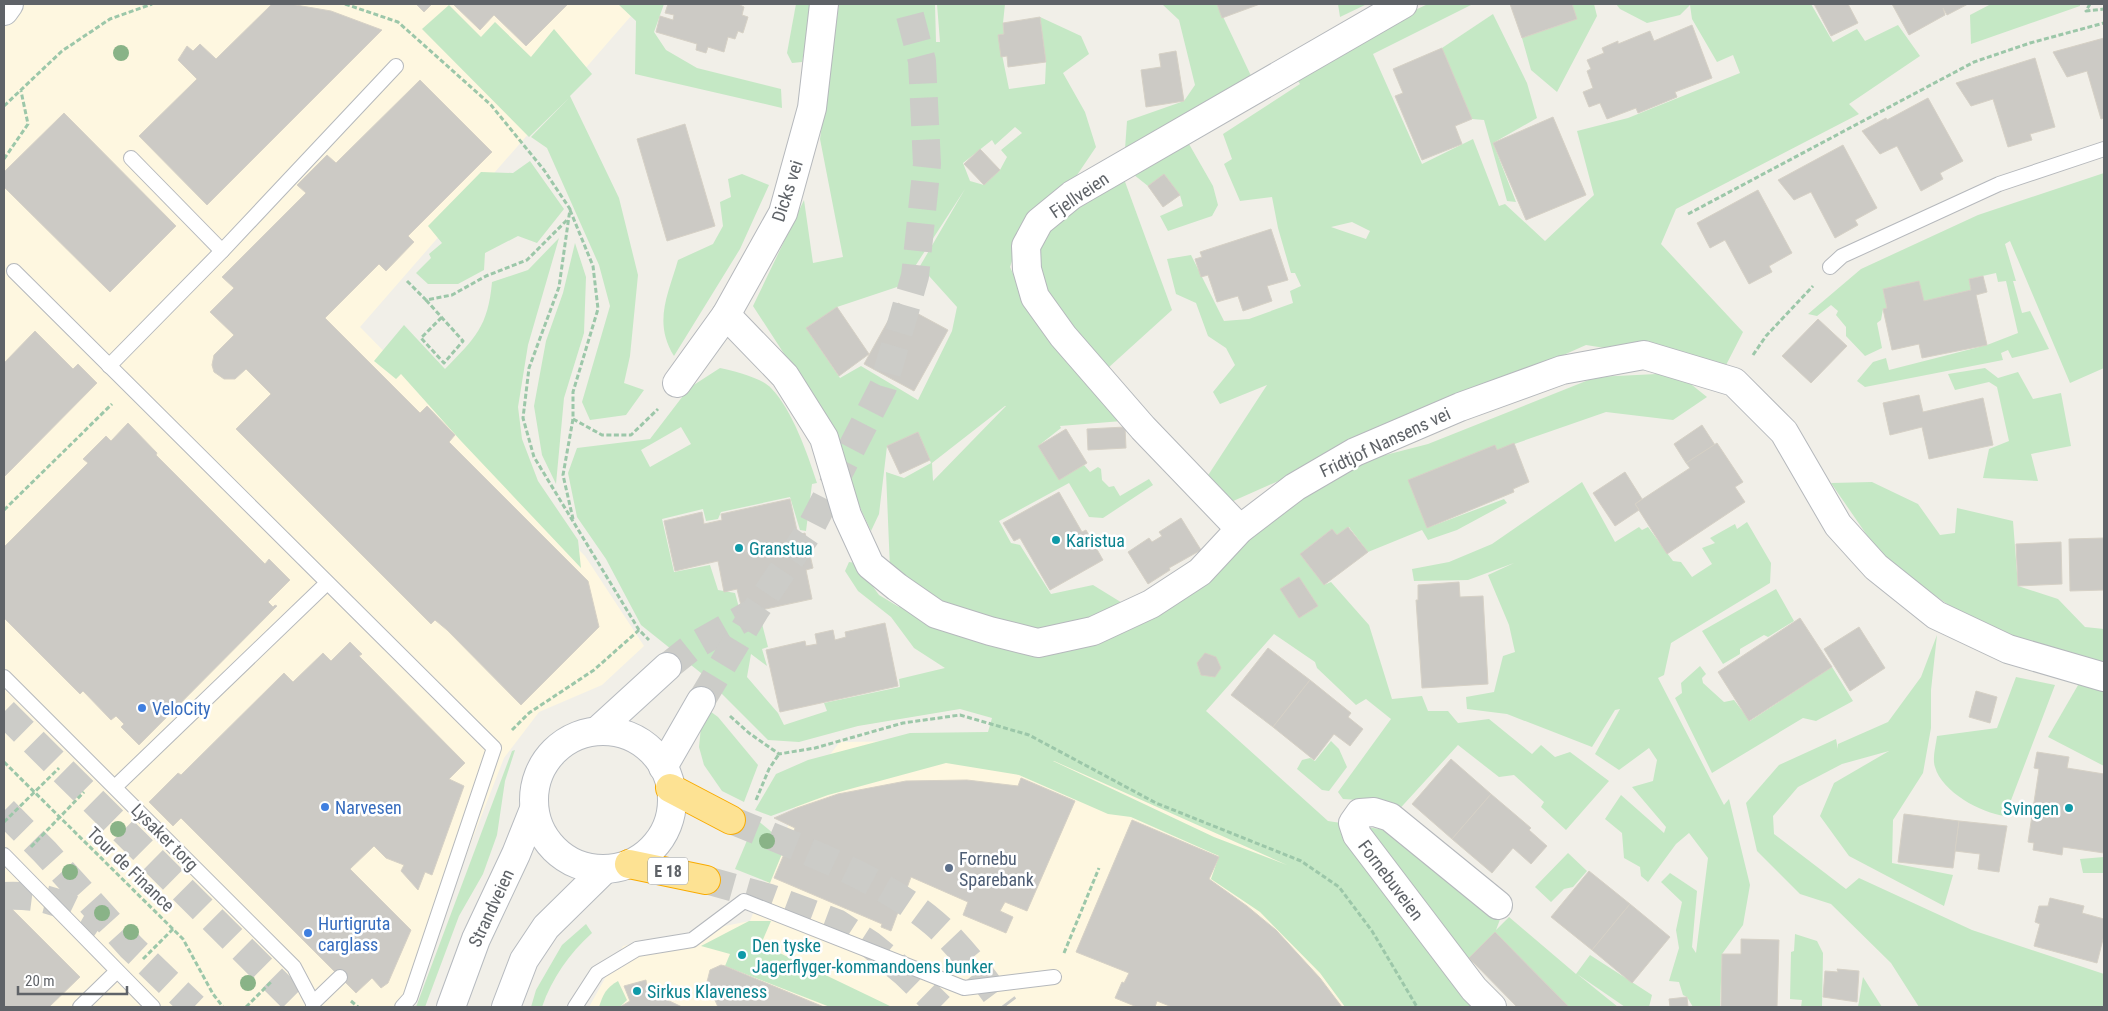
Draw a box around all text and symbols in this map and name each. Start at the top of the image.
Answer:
street label: Dicks vei [767,158,807,224]
street label: Fjellveien [1045,168,1113,222]
street label: Fridtjof Nansens vei [1316,403,1454,481]
place label: Karistua [1066,530,1125,551]
marker: Karistua [1050,534,1062,546]
place label: Granstua [749,538,813,559]
marker: Granstua [733,542,745,554]
place label: VeloCity [152,698,211,719]
marker: VeloCity [136,702,148,714]
place label: Narvesen [335,797,402,818]
place label: Svingen [2003,798,2059,819]
street label: Lysaker torg [127,799,203,875]
marker: Narvesen [319,801,331,813]
marker: Svingen [2063,802,2075,814]
street label: Tour de Finance [83,822,179,916]
street label: Fornebuveien [1354,836,1428,924]
place label: Fornebu Sparebank [959,848,1034,890]
road number: E 18 [648,858,688,884]
marker: Fornebu Sparebank [943,862,955,874]
street label: Strandveien [464,866,518,950]
place label: Hurtigruta carglass [318,913,390,955]
marker: Hurtigruta carglass [302,927,314,939]
place label: Den tyske Jagerflyger-kommandoens bunker [752,935,994,977]
marker: Den tyske Jagerflyger-kommandoens bunker [736,949,748,961]
scale bar [18,964,126,996]
text: 20 m [25,972,55,990]
place label: Sirkus Klaveness [647,981,767,1002]
marker: Sirkus Klaveness [631,985,643,997]

